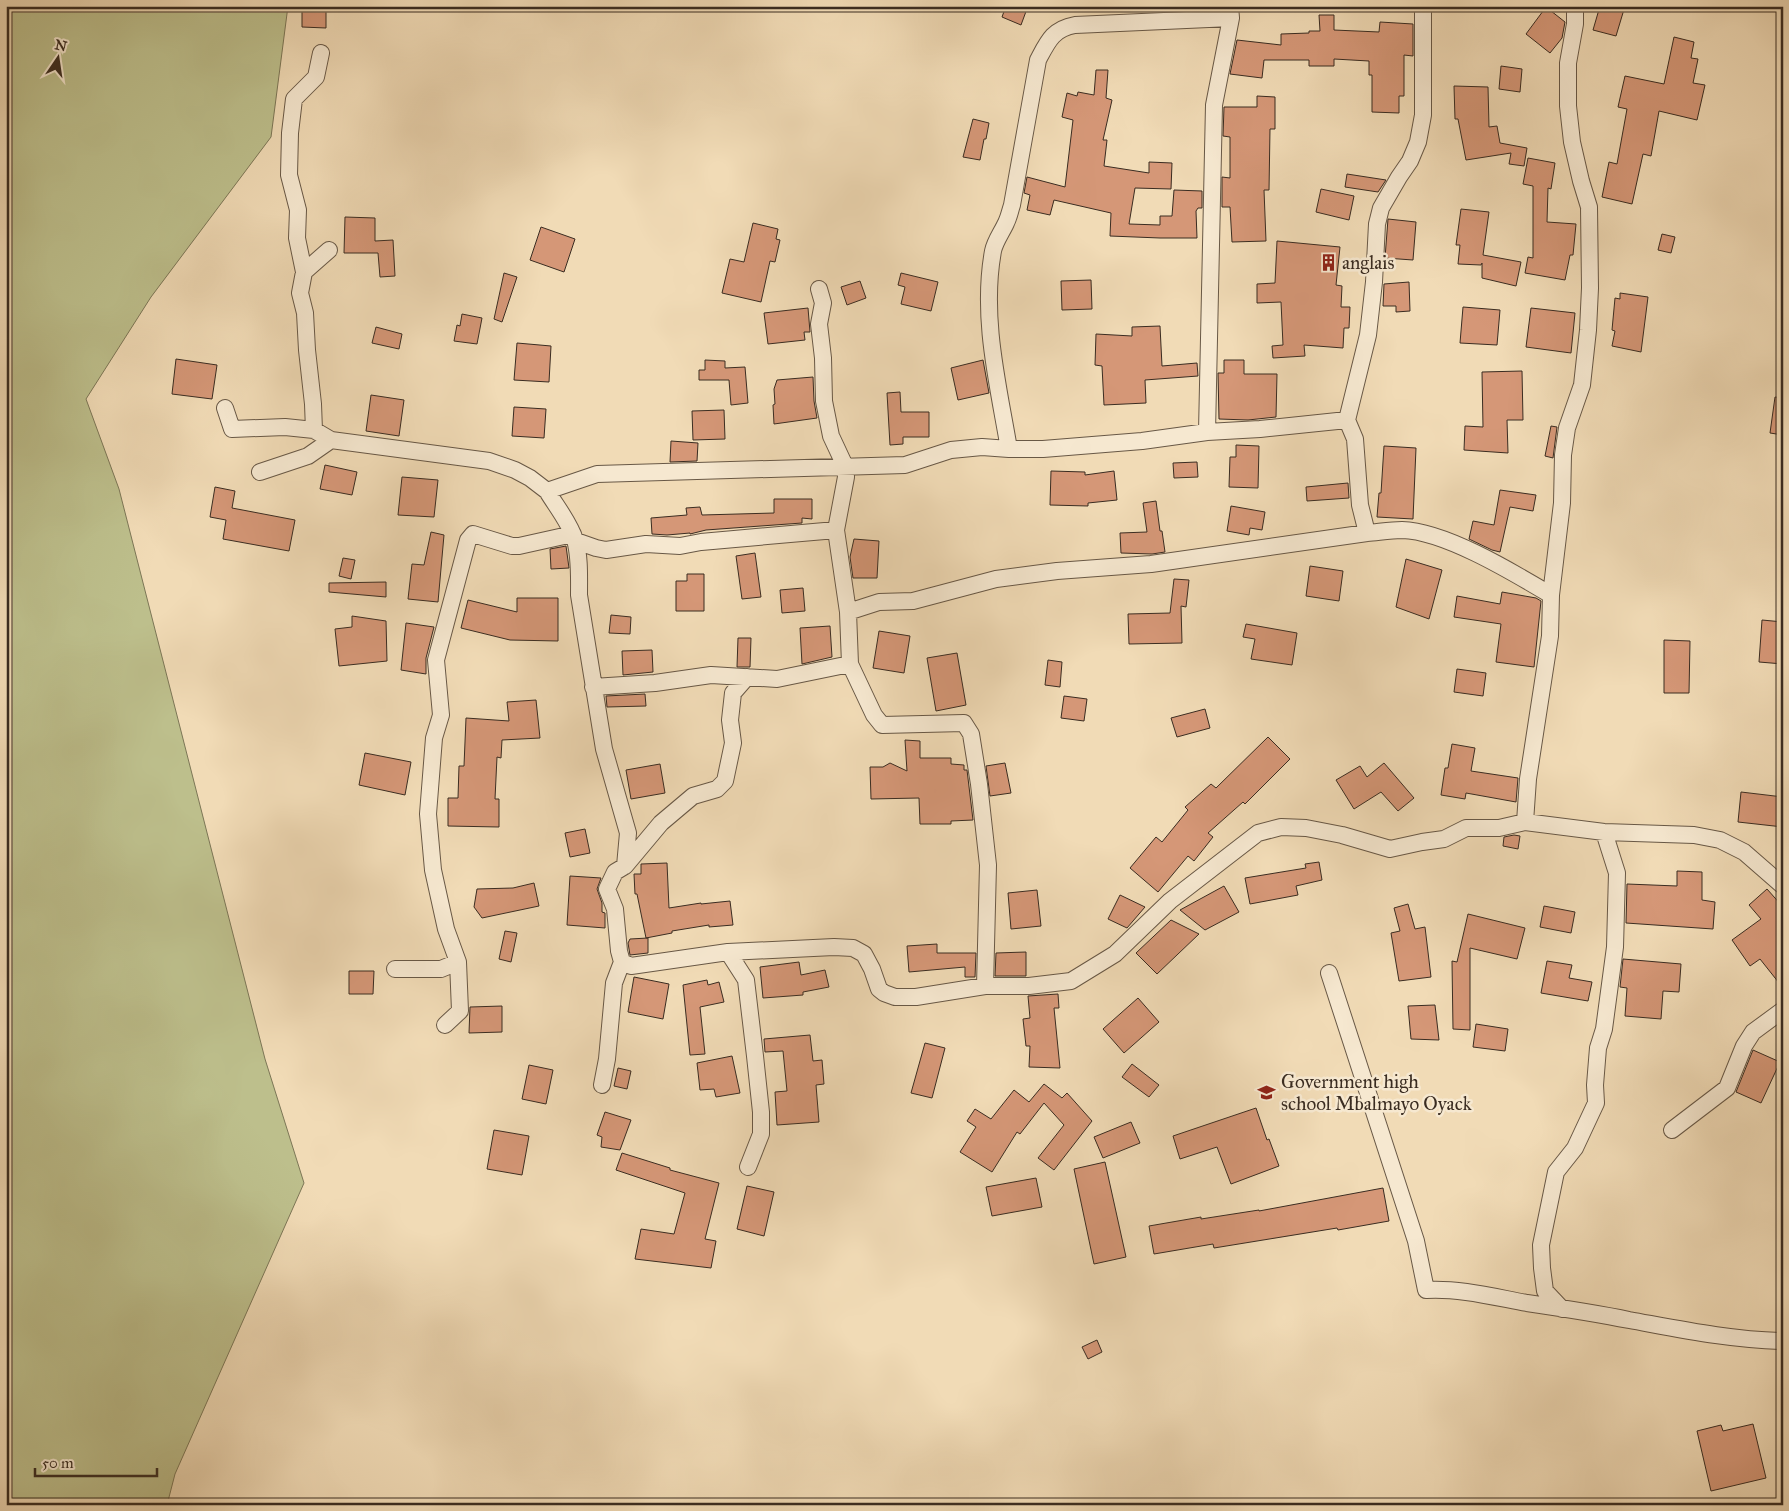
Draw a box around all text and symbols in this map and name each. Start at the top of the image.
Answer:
north arrow [32,32,82,82]
text: N [53,36,69,55]
place label: anglais [1342,251,1395,275]
building icon: anglais [1318,252,1338,272]
place label: Government high school Mbalmayo Oyack [1281,1070,1472,1115]
school or university icon: Government high school Mbalmayo Oyack [1257,1082,1277,1102]
scale bar [35,1446,158,1478]
text: 50 m [42,1454,74,1472]

